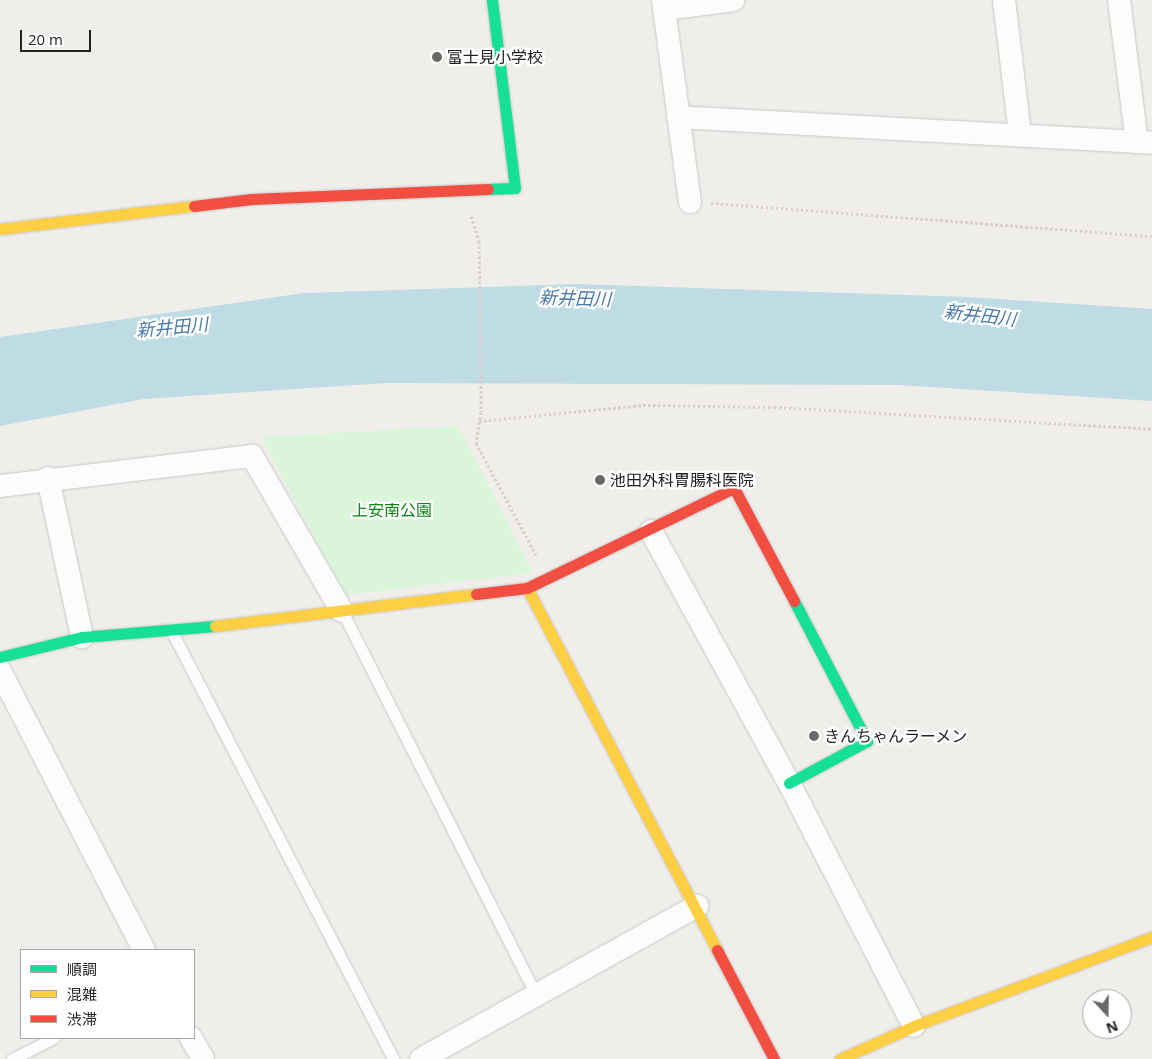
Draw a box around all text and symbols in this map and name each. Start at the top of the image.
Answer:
scale bar [22,20,94,52]
text: 20 m [28,29,63,49]
place label: 富士見小学校 [447,47,543,67]
marker: 富士見小学校 [431,51,443,63]
water label: 新井田川 [539,286,611,310]
water label: 新井田川 [943,300,1017,330]
water label: 新井田川 [135,313,209,341]
place label: 池田外科胃腸科医院 [610,470,754,490]
marker: 池田外科胃腸科医院 [594,474,606,486]
park label: 上安南公園 [352,500,432,520]
place label: きんちゃんラーメン [824,726,968,746]
marker: きんちゃんラーメン [808,730,820,742]
legend [20,949,195,1039]
text: 順調 [67,959,97,979]
text: 混雑 [67,984,97,1004]
north arrow [1082,989,1132,1039]
text: 渋滞 [67,1009,97,1029]
text: N [1103,1017,1121,1038]

